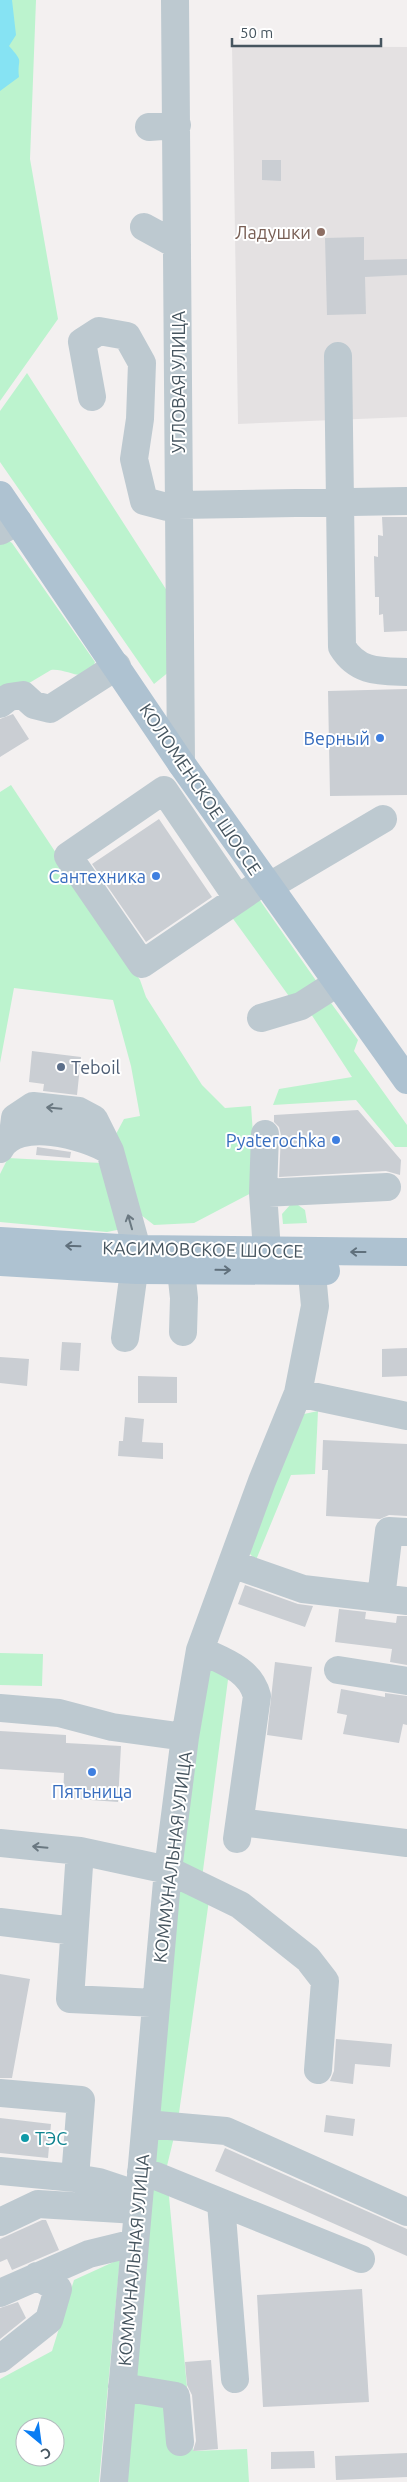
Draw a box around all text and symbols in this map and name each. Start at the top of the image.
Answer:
scale bar [232,15,381,47]
text: 50 m [240,24,273,41]
place label: Ладушки [235,222,311,242]
marker: Ладушки [315,226,327,238]
street label: УГЛОВАЯ УЛИЦА [168,310,188,453]
street label: КОЛОМЕНСКОЕ ШОССЕ [136,700,266,878]
place label: Верный [304,728,370,748]
marker: Верный [374,732,386,744]
place label: Сантехника [49,866,146,886]
marker: Сантехника [150,870,162,882]
place label: Teboil [71,1057,121,1077]
marker: Teboil [55,1061,67,1073]
one-way arrow [46,1103,62,1113]
place label: Pyaterochka [226,1130,326,1150]
marker: Pyaterochka [330,1134,342,1146]
one-way arrow [125,1214,134,1230]
street label: КАСИМОВСКОЕ ШОССЕ [102,1237,304,1261]
one-way arrow [66,1242,82,1251]
one-way arrow [351,1247,367,1257]
one-way arrow [215,1265,231,1275]
street label: КОММУНАЛЬНАЯ УЛИЦА [149,1750,195,1964]
marker: Пятьница [86,1766,98,1778]
place label: Пятьница [52,1781,132,1801]
one-way arrow [32,1842,48,1852]
place label: ТЭС [35,2128,67,2148]
marker: ТЭС [19,2132,31,2144]
street label: КОММУНАЛЬНАЯ УЛИЦА [114,2153,152,2367]
north arrow [15,2417,65,2467]
text: С [38,2444,54,2463]

